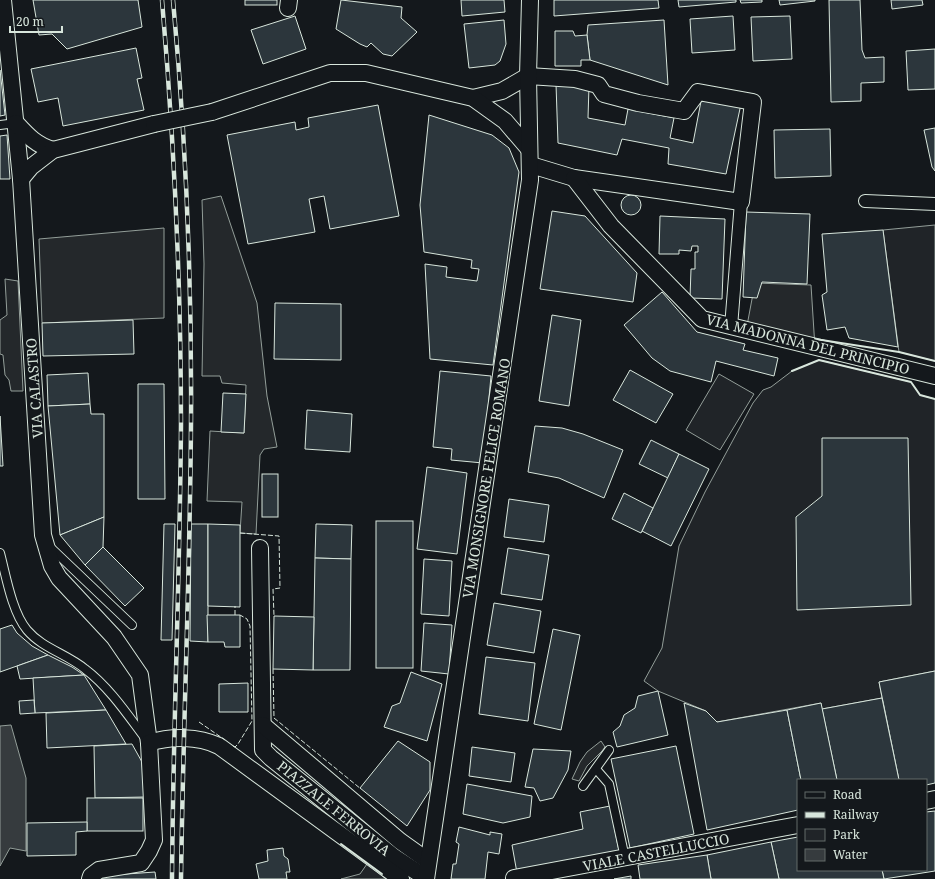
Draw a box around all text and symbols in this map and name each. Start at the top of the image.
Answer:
scale bar [10,8,62,34]
text: 20 m [16,13,44,30]
street label: VIA MADONNA DEL PRINCIPIO [704,310,912,378]
street label: VIA CALASTRO [21,337,47,439]
street label: VIA MONSIGNORE FELICE ROMANO [458,357,514,599]
street label: PIAZZALE FERROVIA [273,756,395,860]
legend [797,779,927,871]
text: Road [833,786,863,803]
text: Railway [833,806,879,823]
text: Park [833,826,861,843]
street label: VIALE CASTELLUCCIO [581,828,731,876]
text: Water [833,846,868,863]

